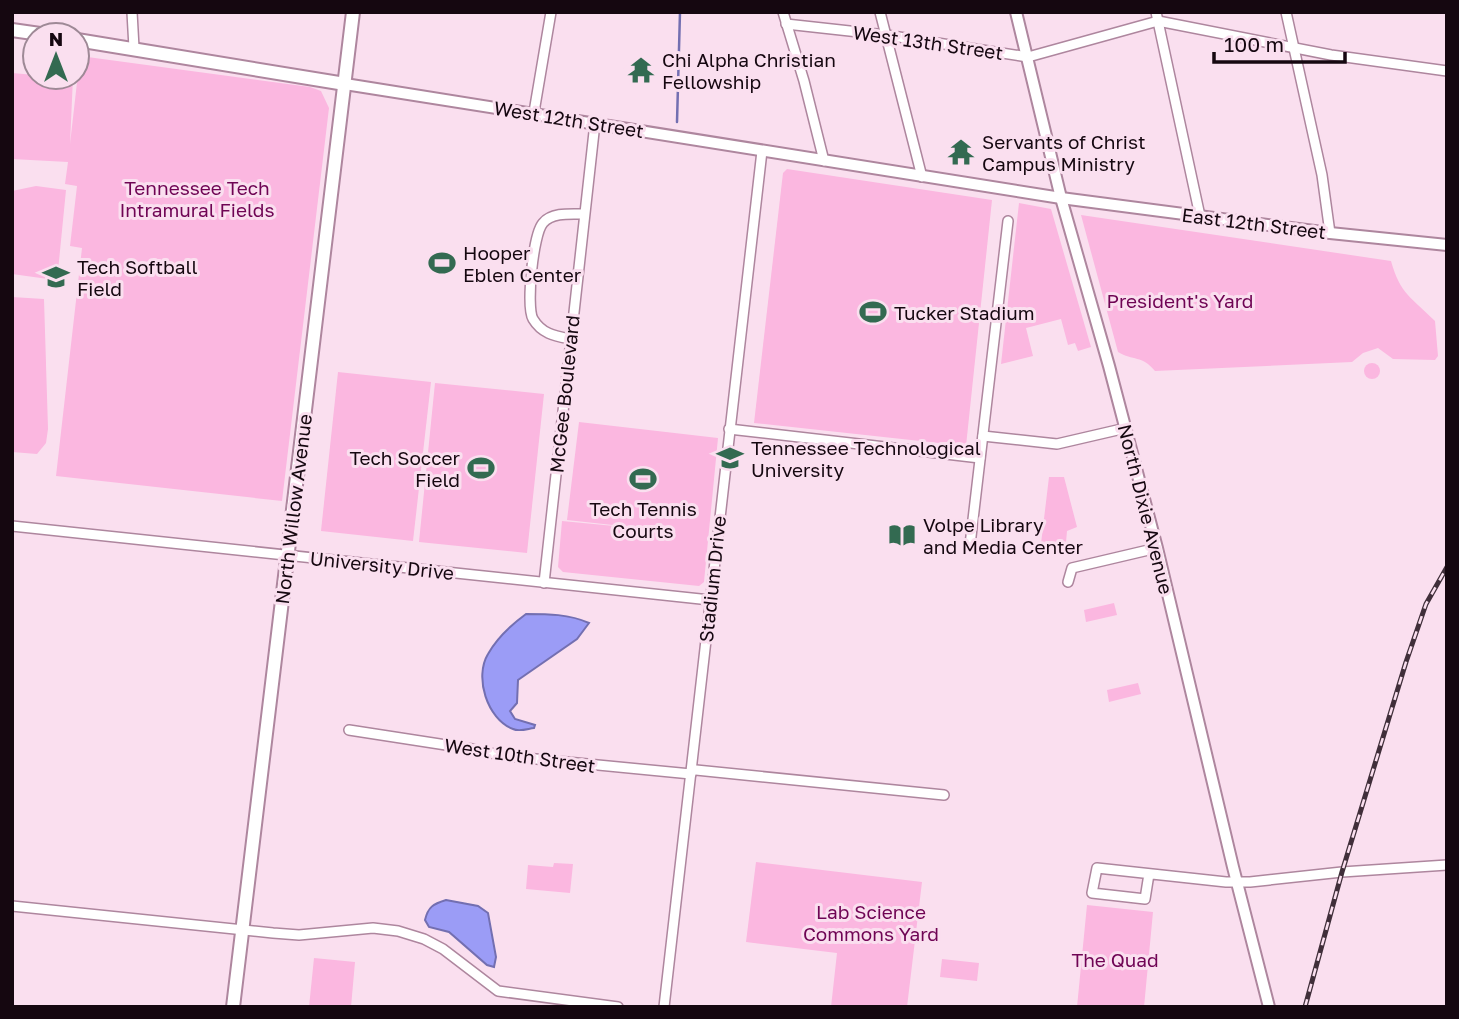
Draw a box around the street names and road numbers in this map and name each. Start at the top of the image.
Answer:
street label: West 13th Street [851,20,1005,64]
street label: West 12th Street [492,96,646,142]
street label: East 12th Street [1181,203,1327,243]
street label: McGee Boulevard [544,314,584,474]
street label: North Willow Avenue [270,413,316,605]
street label: North Dixie Avenue [1114,422,1178,596]
street label: Stadium Drive [694,515,730,643]
street label: University Drive [309,546,455,584]
street label: West 10th Street [443,733,597,777]

